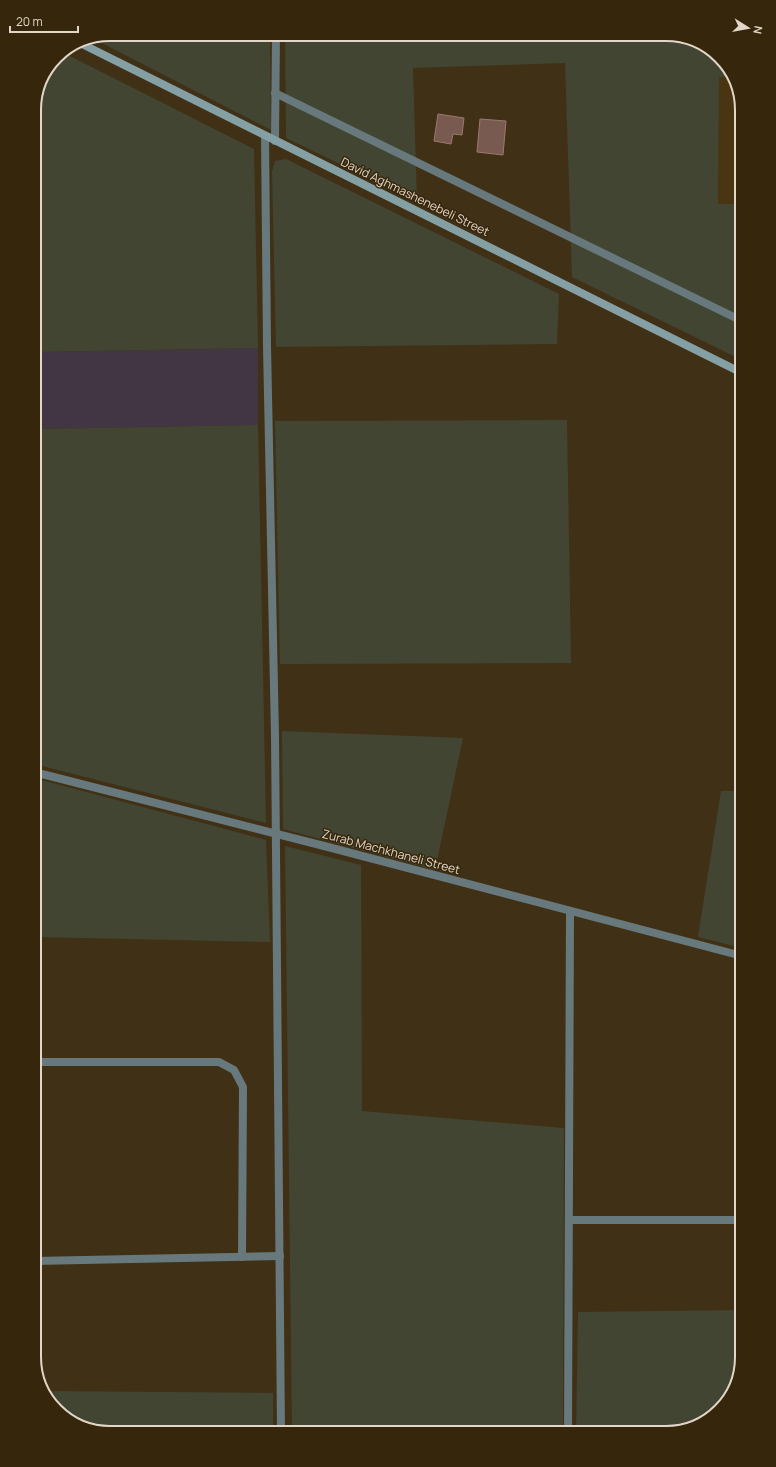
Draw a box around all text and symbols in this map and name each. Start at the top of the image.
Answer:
scale bar [10,8,78,34]
north arrow [728,8,768,48]
text: 20 m [16,13,43,30]
text: N [750,25,766,35]
street label: David Aghmashenebeli Street [338,153,492,240]
street label: Zurab Machkhaneli Street [320,825,462,878]

